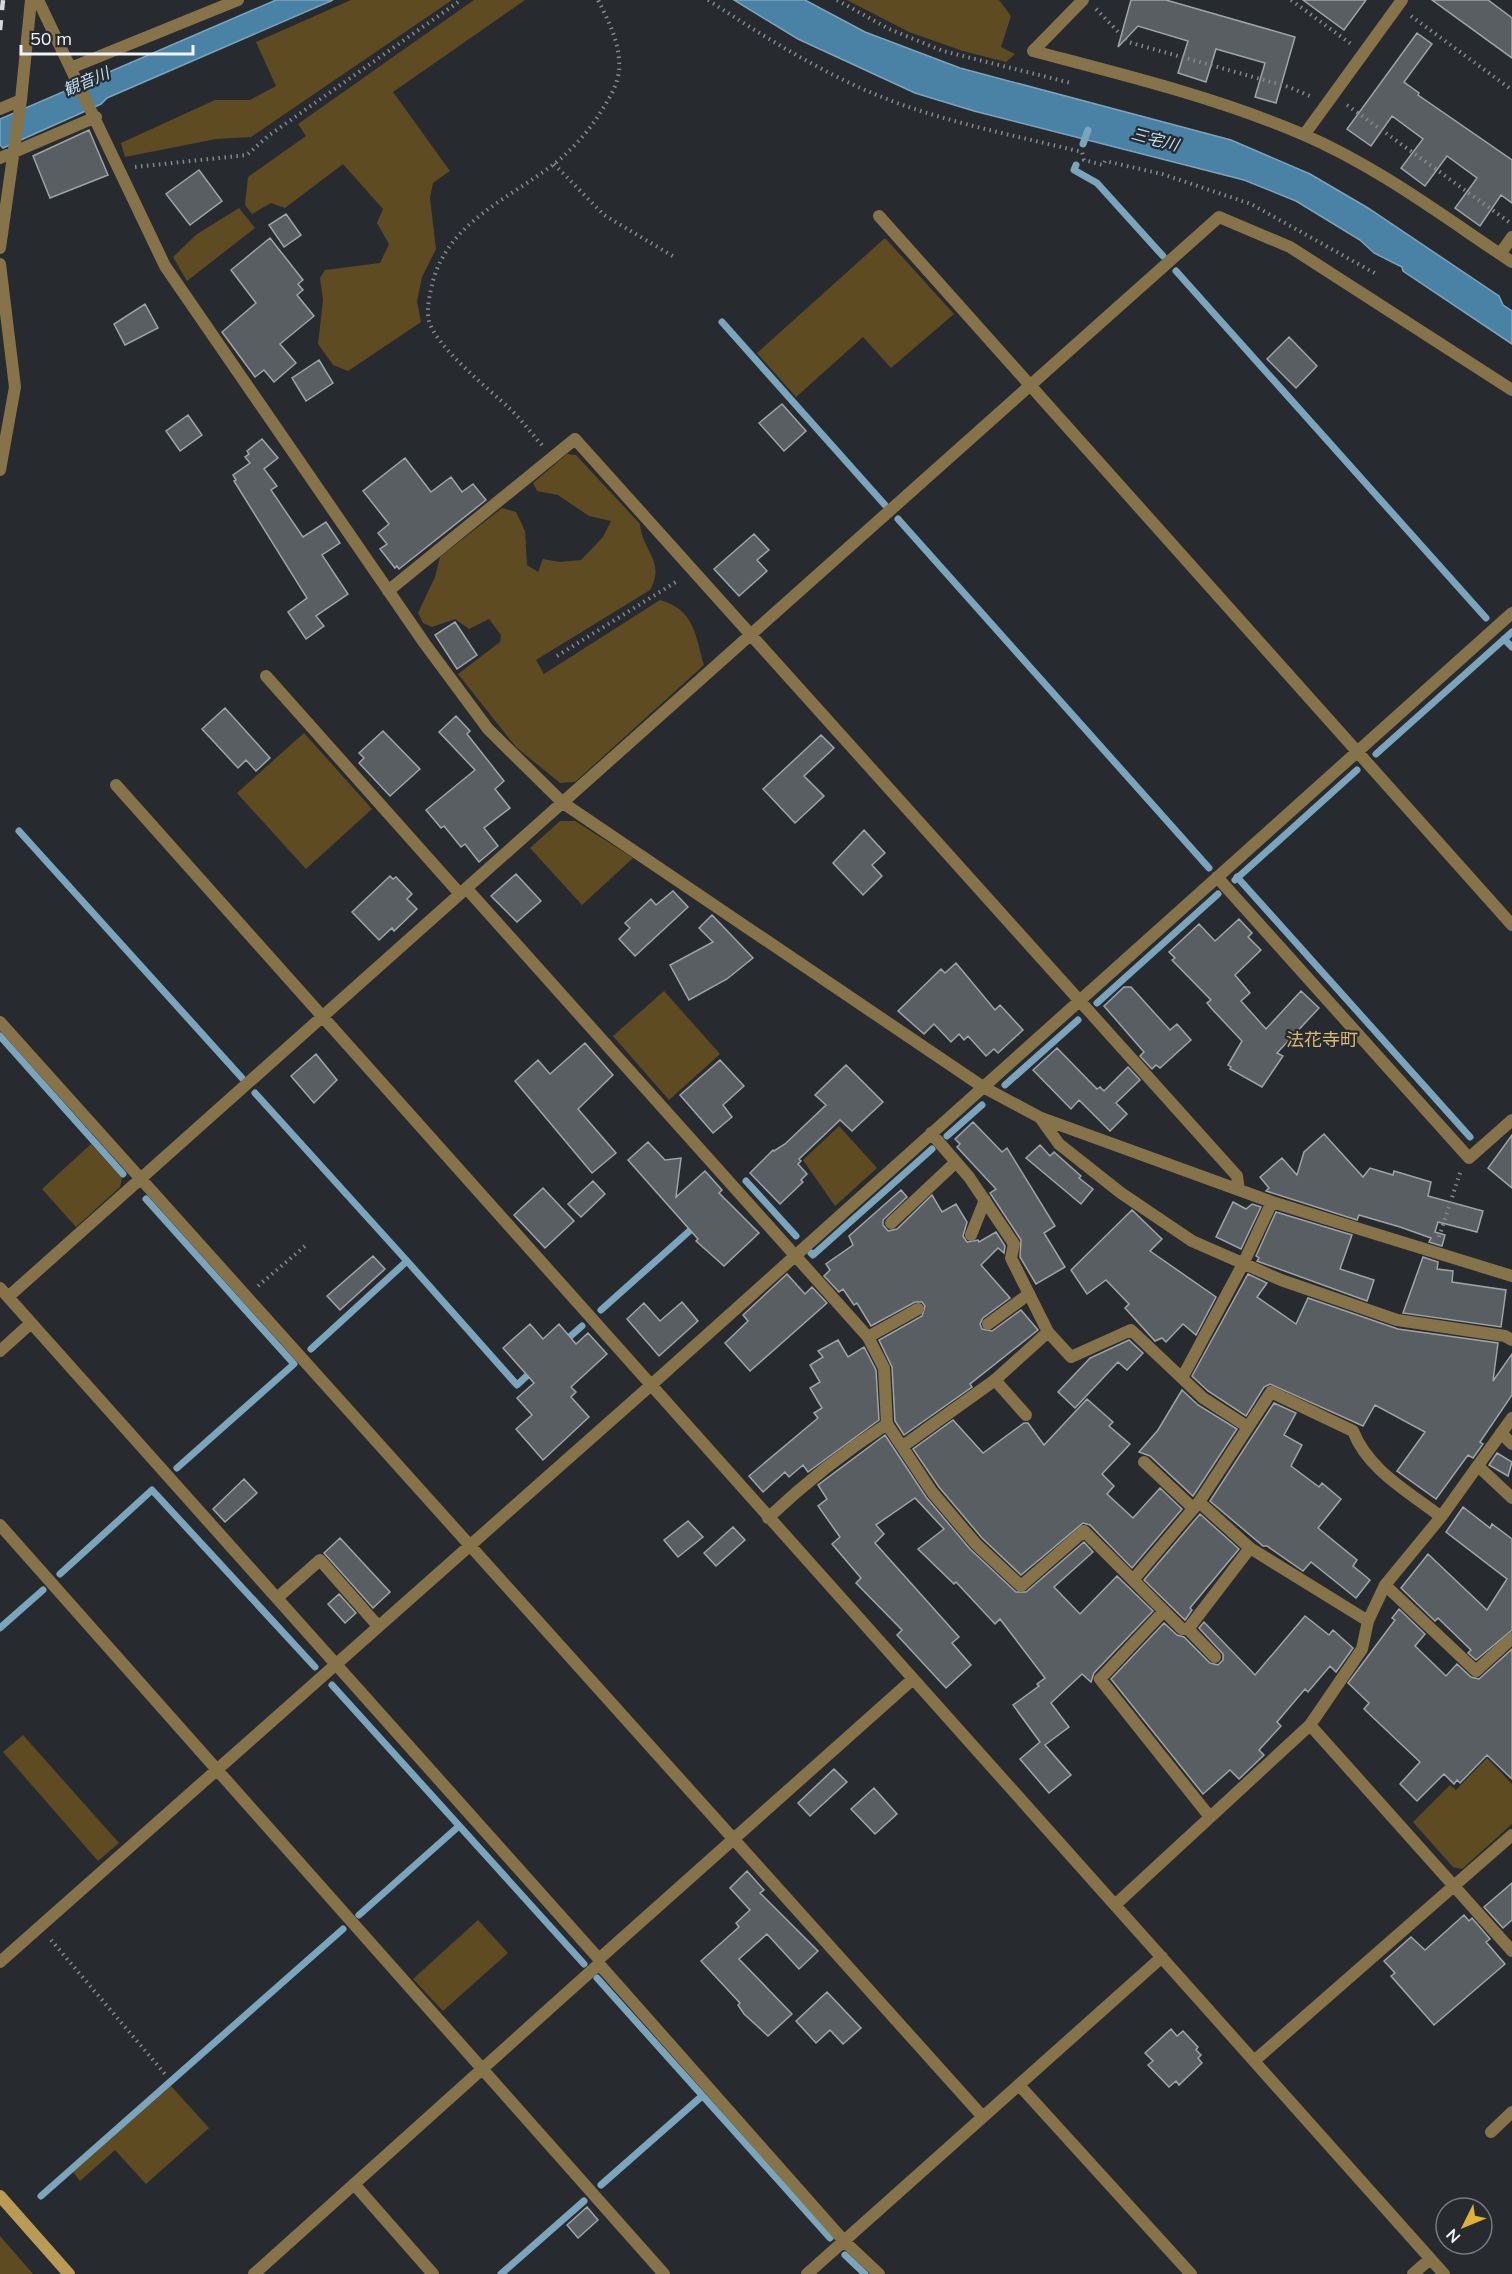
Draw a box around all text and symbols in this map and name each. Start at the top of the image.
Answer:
scale bar [21,18,194,56]
text: 50 m [30,27,72,50]
water label: 観音川 [60,62,114,100]
water label: 三宅川 [1129,123,1183,155]
district label: 法花寺町 [1286,1028,1358,1051]
north arrow [1434,2196,1494,2256]
text: N [1442,2225,1464,2247]

